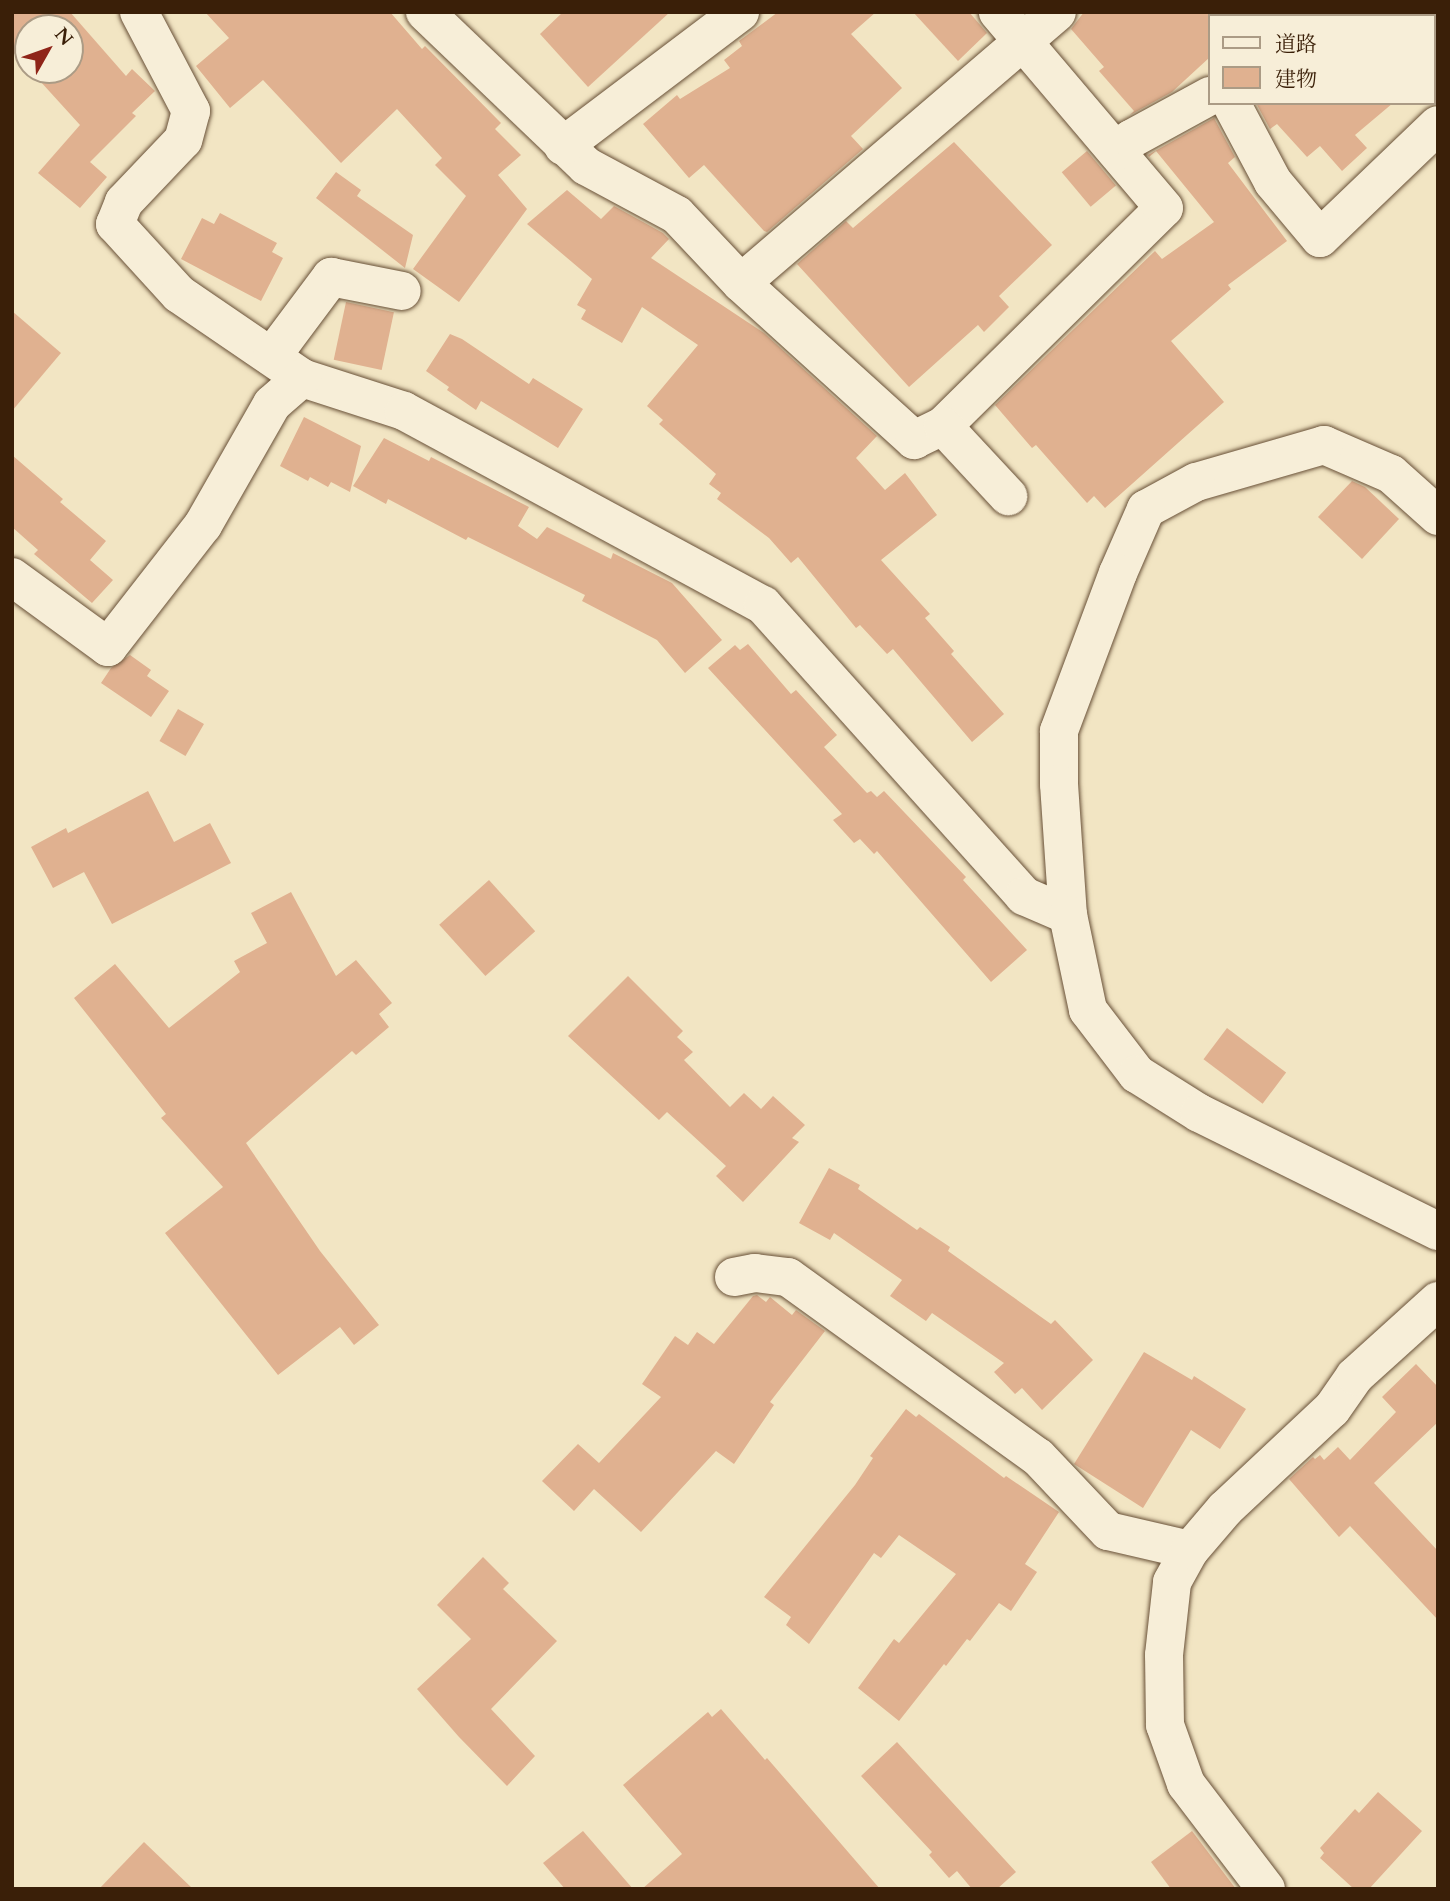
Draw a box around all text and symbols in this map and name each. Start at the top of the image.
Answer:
north arrow [14,14,84,84]
legend [1208,14,1436,105]
text: N [48,22,79,51]
text: 道路 [1275,30,1317,59]
text: 建物 [1275,65,1317,94]

